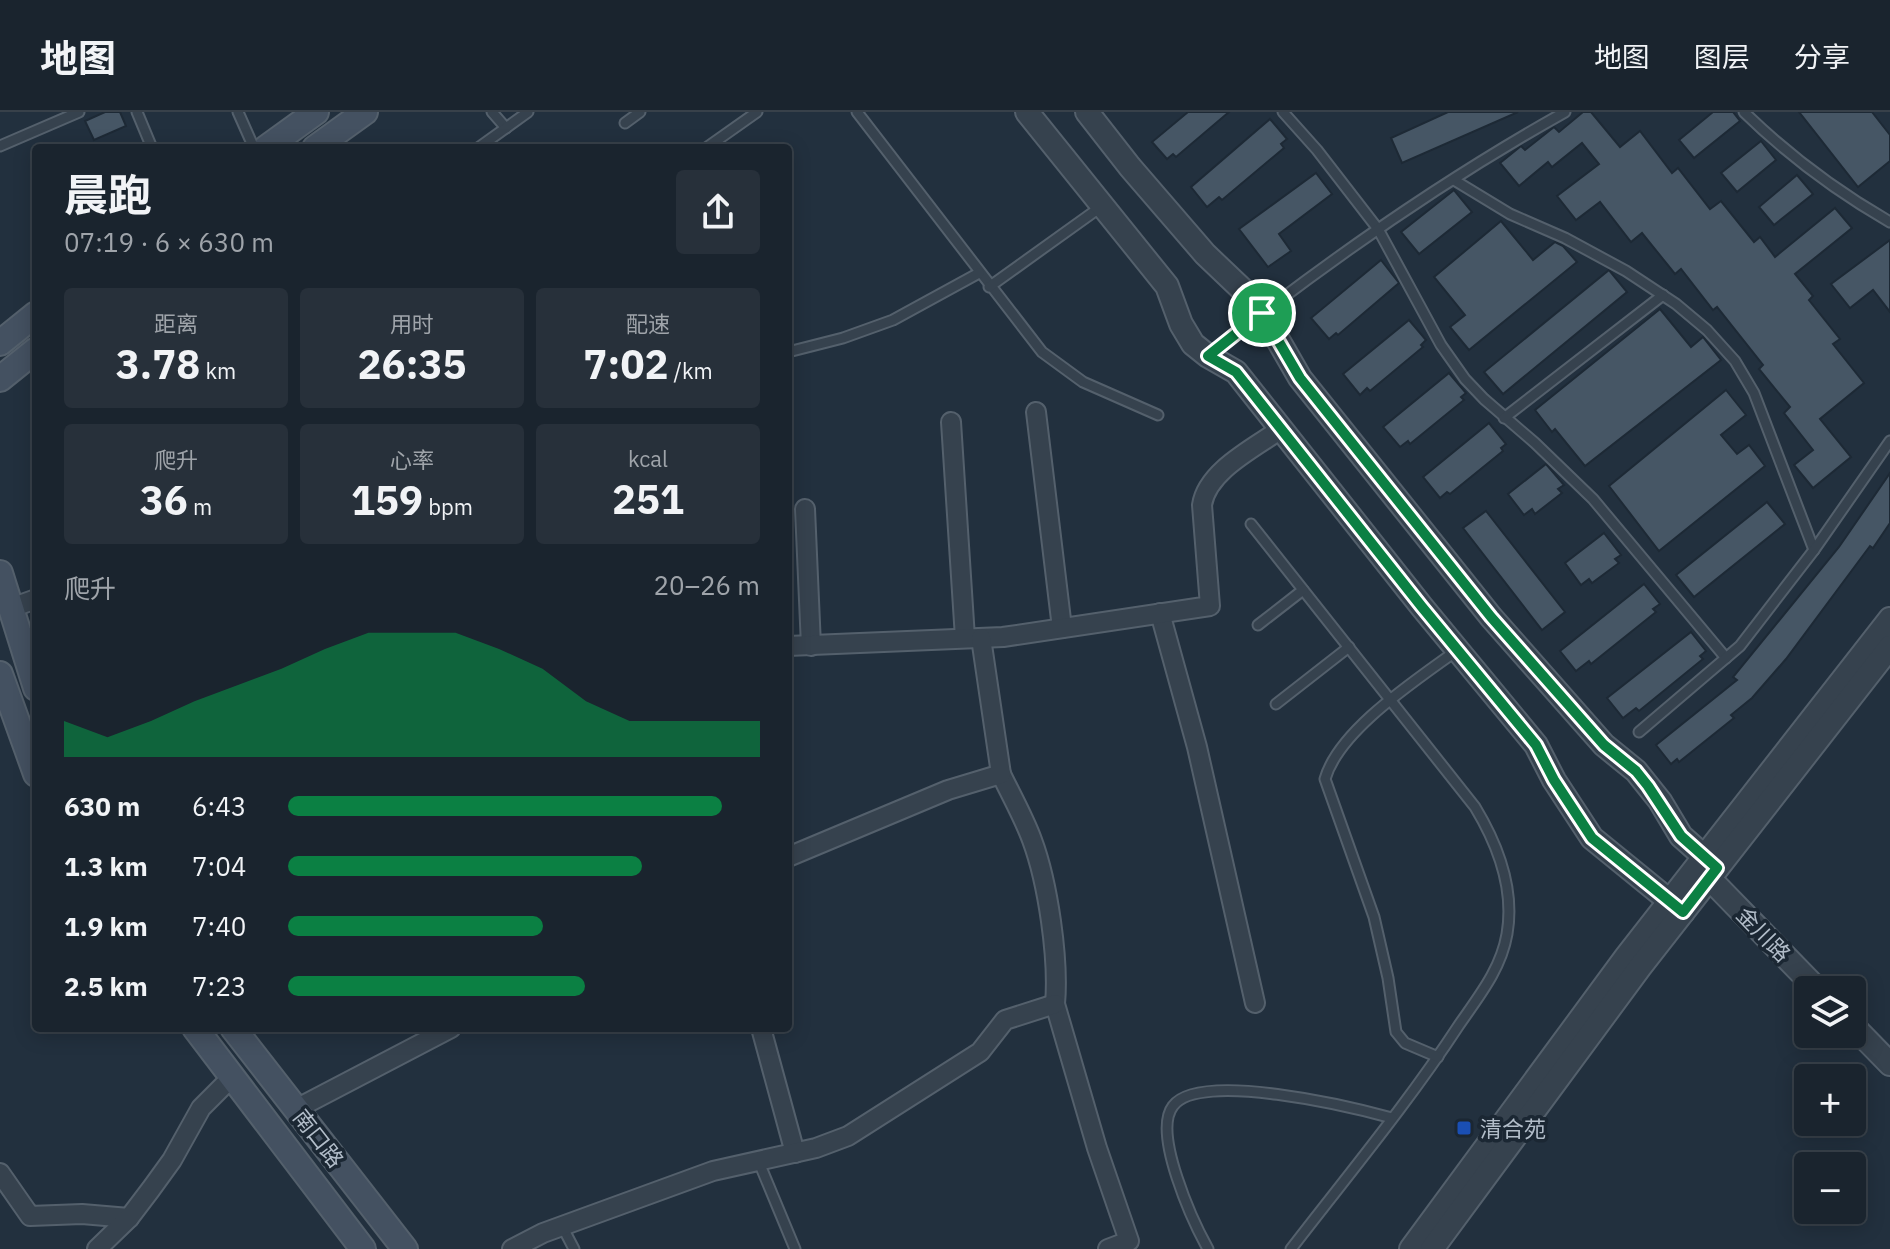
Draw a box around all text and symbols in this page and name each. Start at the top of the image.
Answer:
text: 地图 [40,33,116,82]
text: 地图 [1594,38,1650,75]
text: 图层 [1694,38,1750,75]
text: 分享 [1794,38,1850,75]
text: 晨跑 [64,166,152,223]
button: share [676,170,760,254]
text: 07:19 · 6 × 630 m [64,225,274,259]
pin [1228,279,1296,347]
icon: arrive [1240,291,1284,335]
text: 距离 [154,309,198,338]
text: 用时 [390,309,434,338]
text: 配速 [626,309,670,338]
text: 3.78 [116,338,200,390]
text: 26:35 [357,338,467,390]
text: 7:02 [583,338,668,390]
text: km [200,356,236,385]
text: /km [668,356,713,385]
text: kcal [628,444,668,473]
text: 爬升 [154,445,198,474]
text: 心率 [390,445,434,474]
text: 251 [612,473,684,525]
text: 36 [140,474,188,526]
text: 159 [351,474,423,526]
text: m [188,492,212,521]
text: bpm [423,492,473,521]
text: 20–26 m [653,568,760,602]
text: 爬升 [64,571,116,605]
text: 630 m [64,789,140,823]
text: 6:43 [192,789,246,823]
text: 1.3 km [64,849,148,883]
text: 7:04 [192,849,246,883]
street label: 金川路 [1731,900,1797,968]
text: 1.9 km [64,909,148,943]
text: 7:40 [192,909,246,943]
text: 2.5 km [64,969,148,1003]
text: 7:23 [192,969,246,1003]
map controls [1794,976,1866,1224]
button: layers [1794,976,1866,1048]
button: + [1794,1064,1866,1136]
street label: 南口路 [287,1103,351,1173]
place label: 清合苑 [1480,1114,1546,1143]
marker: 清合苑 [1455,1119,1473,1137]
button: − [1794,1152,1866,1224]

